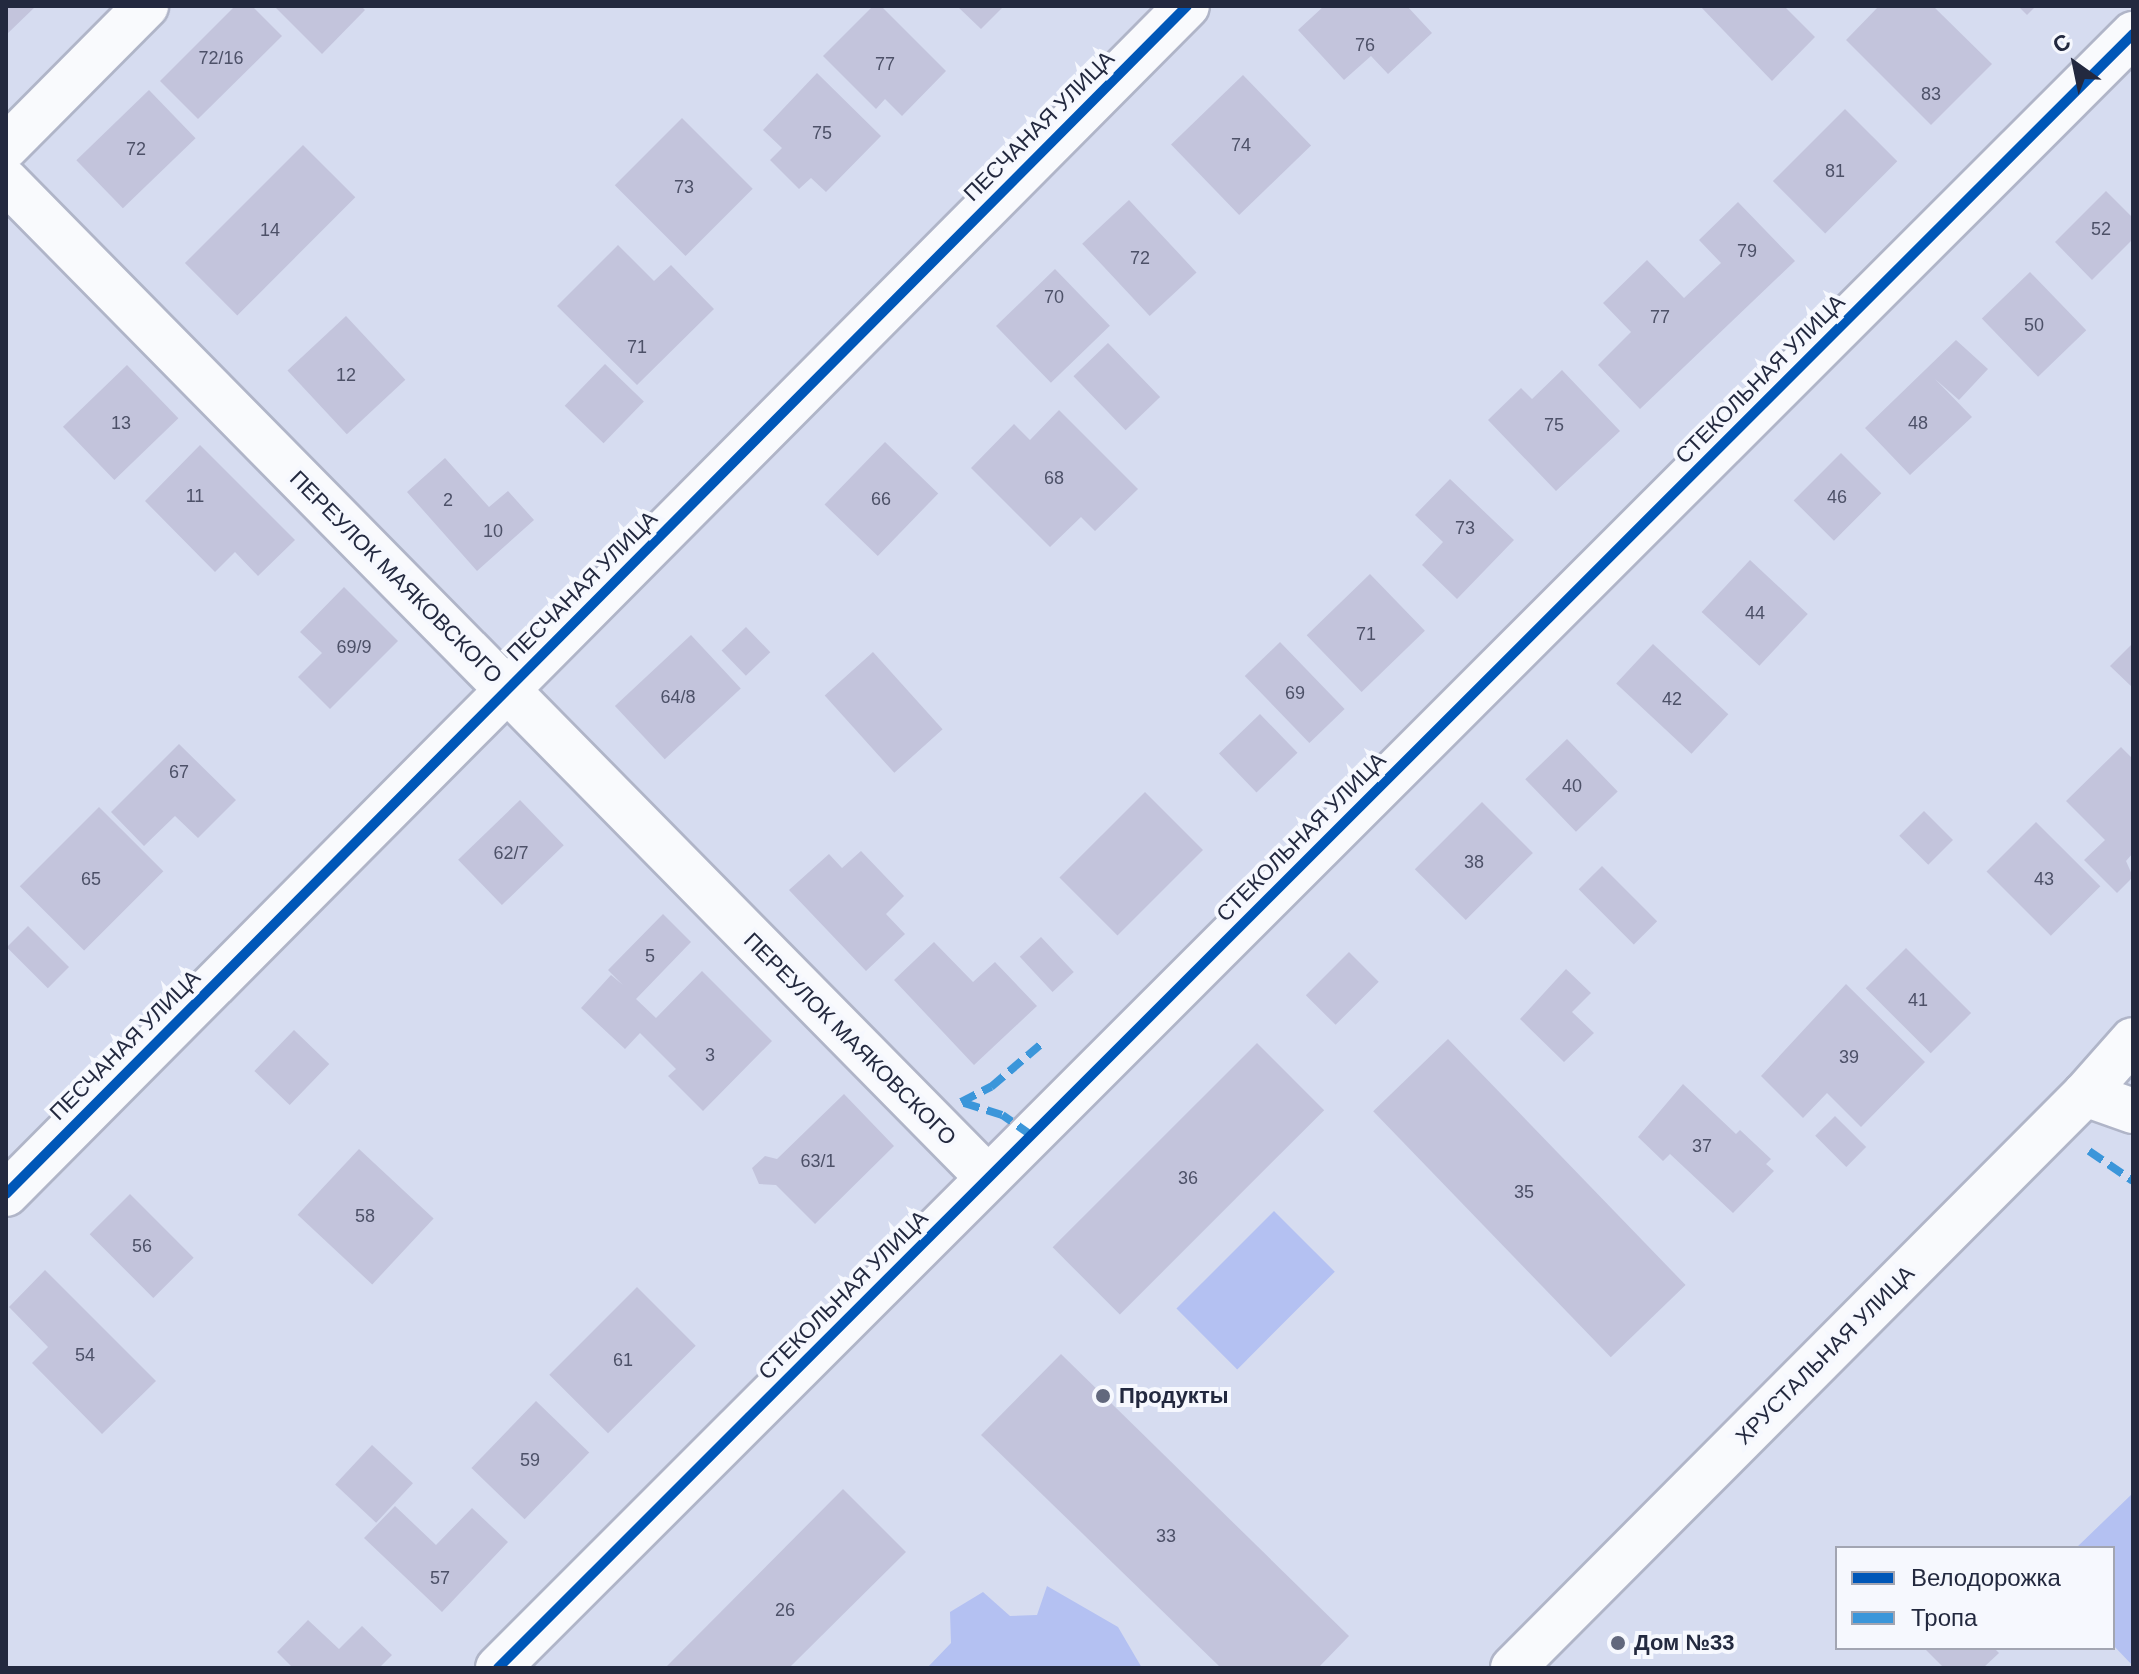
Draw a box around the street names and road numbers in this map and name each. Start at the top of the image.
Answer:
street label: ПЕСЧАНАЯ УЛИЦА [958,45,1120,207]
street label: СТЕКОЛЬНАЯ УЛИЦА [1670,289,1850,469]
street label: ПЕРЕУЛОК МАЯКОВСКОГО [284,465,508,689]
street label: ПЕСЧАНАЯ УЛИЦА [501,505,663,667]
street label: СТЕКОЛЬНАЯ УЛИЦА [1211,747,1391,927]
street label: ПЕРЕУЛОК МАЯКОВСКОГО [738,927,962,1151]
street label: ПЕСЧАНАЯ УЛИЦА [44,964,206,1126]
street label: СТЕКОЛЬНАЯ УЛИЦА [753,1205,933,1385]
street label: ХРУСТАЛЬНАЯ УЛИЦА [1730,1260,1920,1450]

